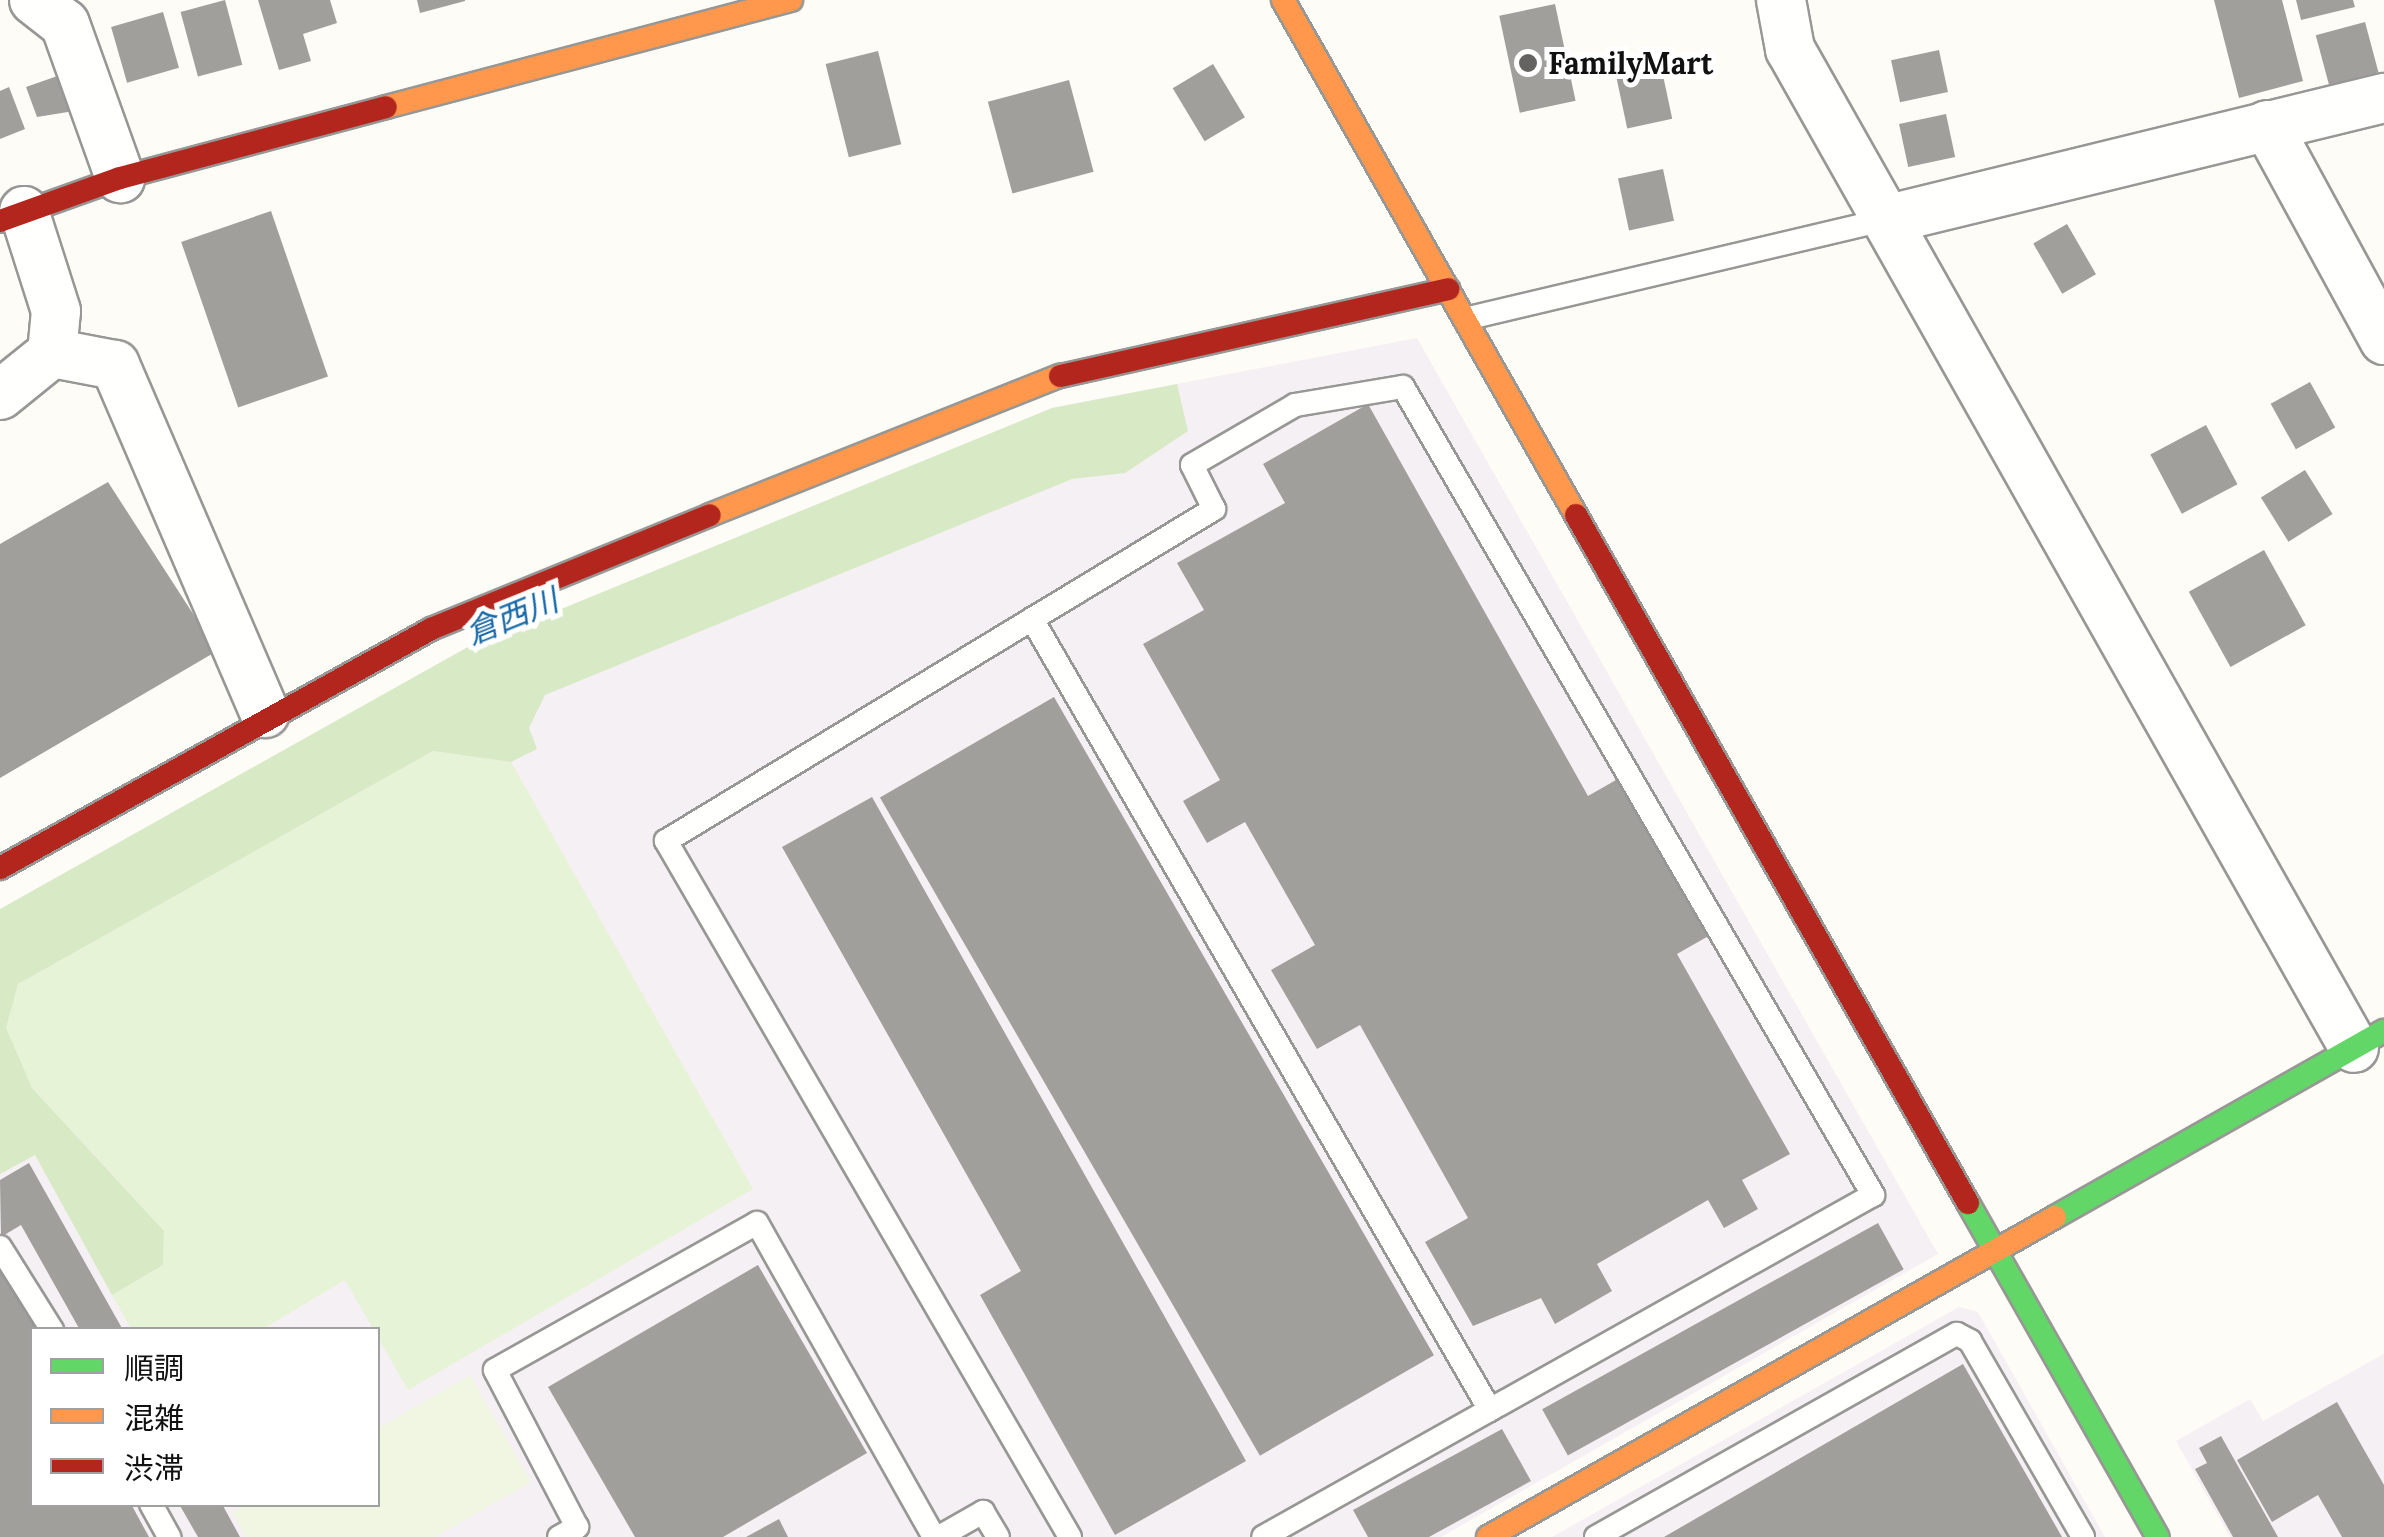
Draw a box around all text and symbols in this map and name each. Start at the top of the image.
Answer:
place label: FamilyMart [1548,45,1713,81]
marker: FamilyMart [1517,52,1539,74]
water label: 倉西川 [460,581,564,653]
legend [30,1327,380,1507]
text: 順調 [124,1349,184,1387]
text: 混雑 [124,1399,184,1437]
text: 渋滞 [124,1449,184,1487]

